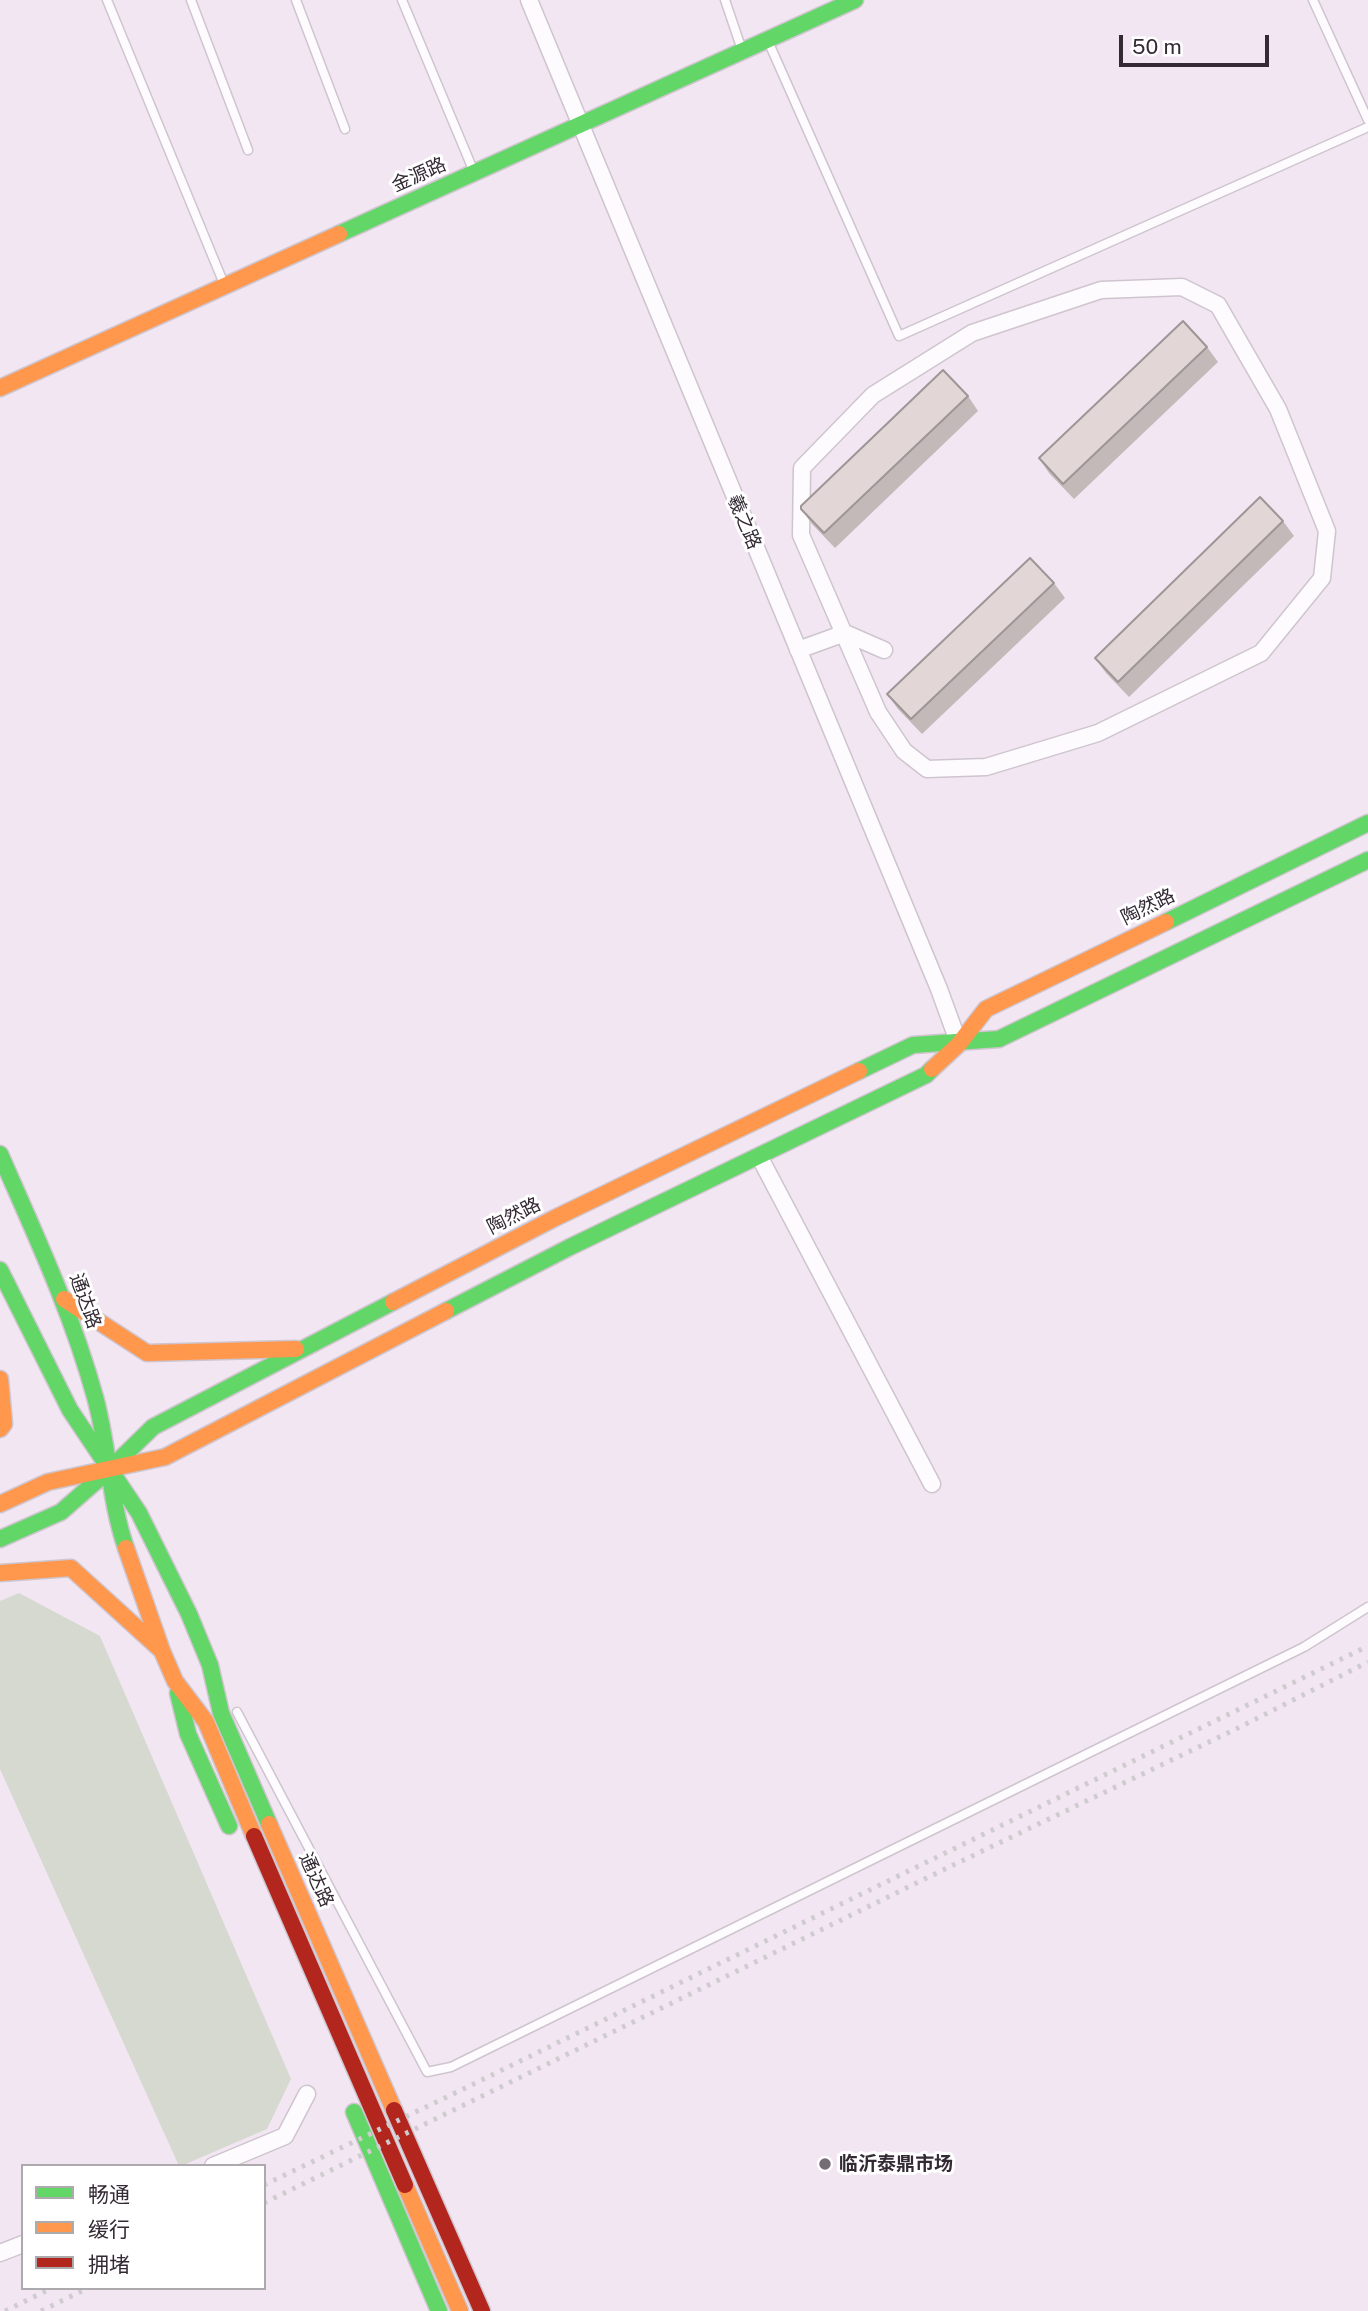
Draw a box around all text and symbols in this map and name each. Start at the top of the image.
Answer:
scale bar [1123,21,1274,65]
text: 50 m [1132,34,1182,59]
street label: 金源路 [388,153,450,197]
street label: 羲之路 [722,491,766,553]
street label: 陶然路 [1117,884,1179,930]
street label: 陶然路 [483,1193,545,1239]
street label: 通达路 [65,1270,105,1332]
street label: 通达路 [294,1849,338,1911]
place label: 临沂泰鼎市场 [839,2153,953,2175]
marker: 临沂泰鼎市场 [817,2156,833,2172]
legend [21,2164,266,2290]
text: 畅通 [88,2182,130,2207]
text: 缓行 [88,2217,130,2242]
text: 拥堵 [88,2252,130,2277]

